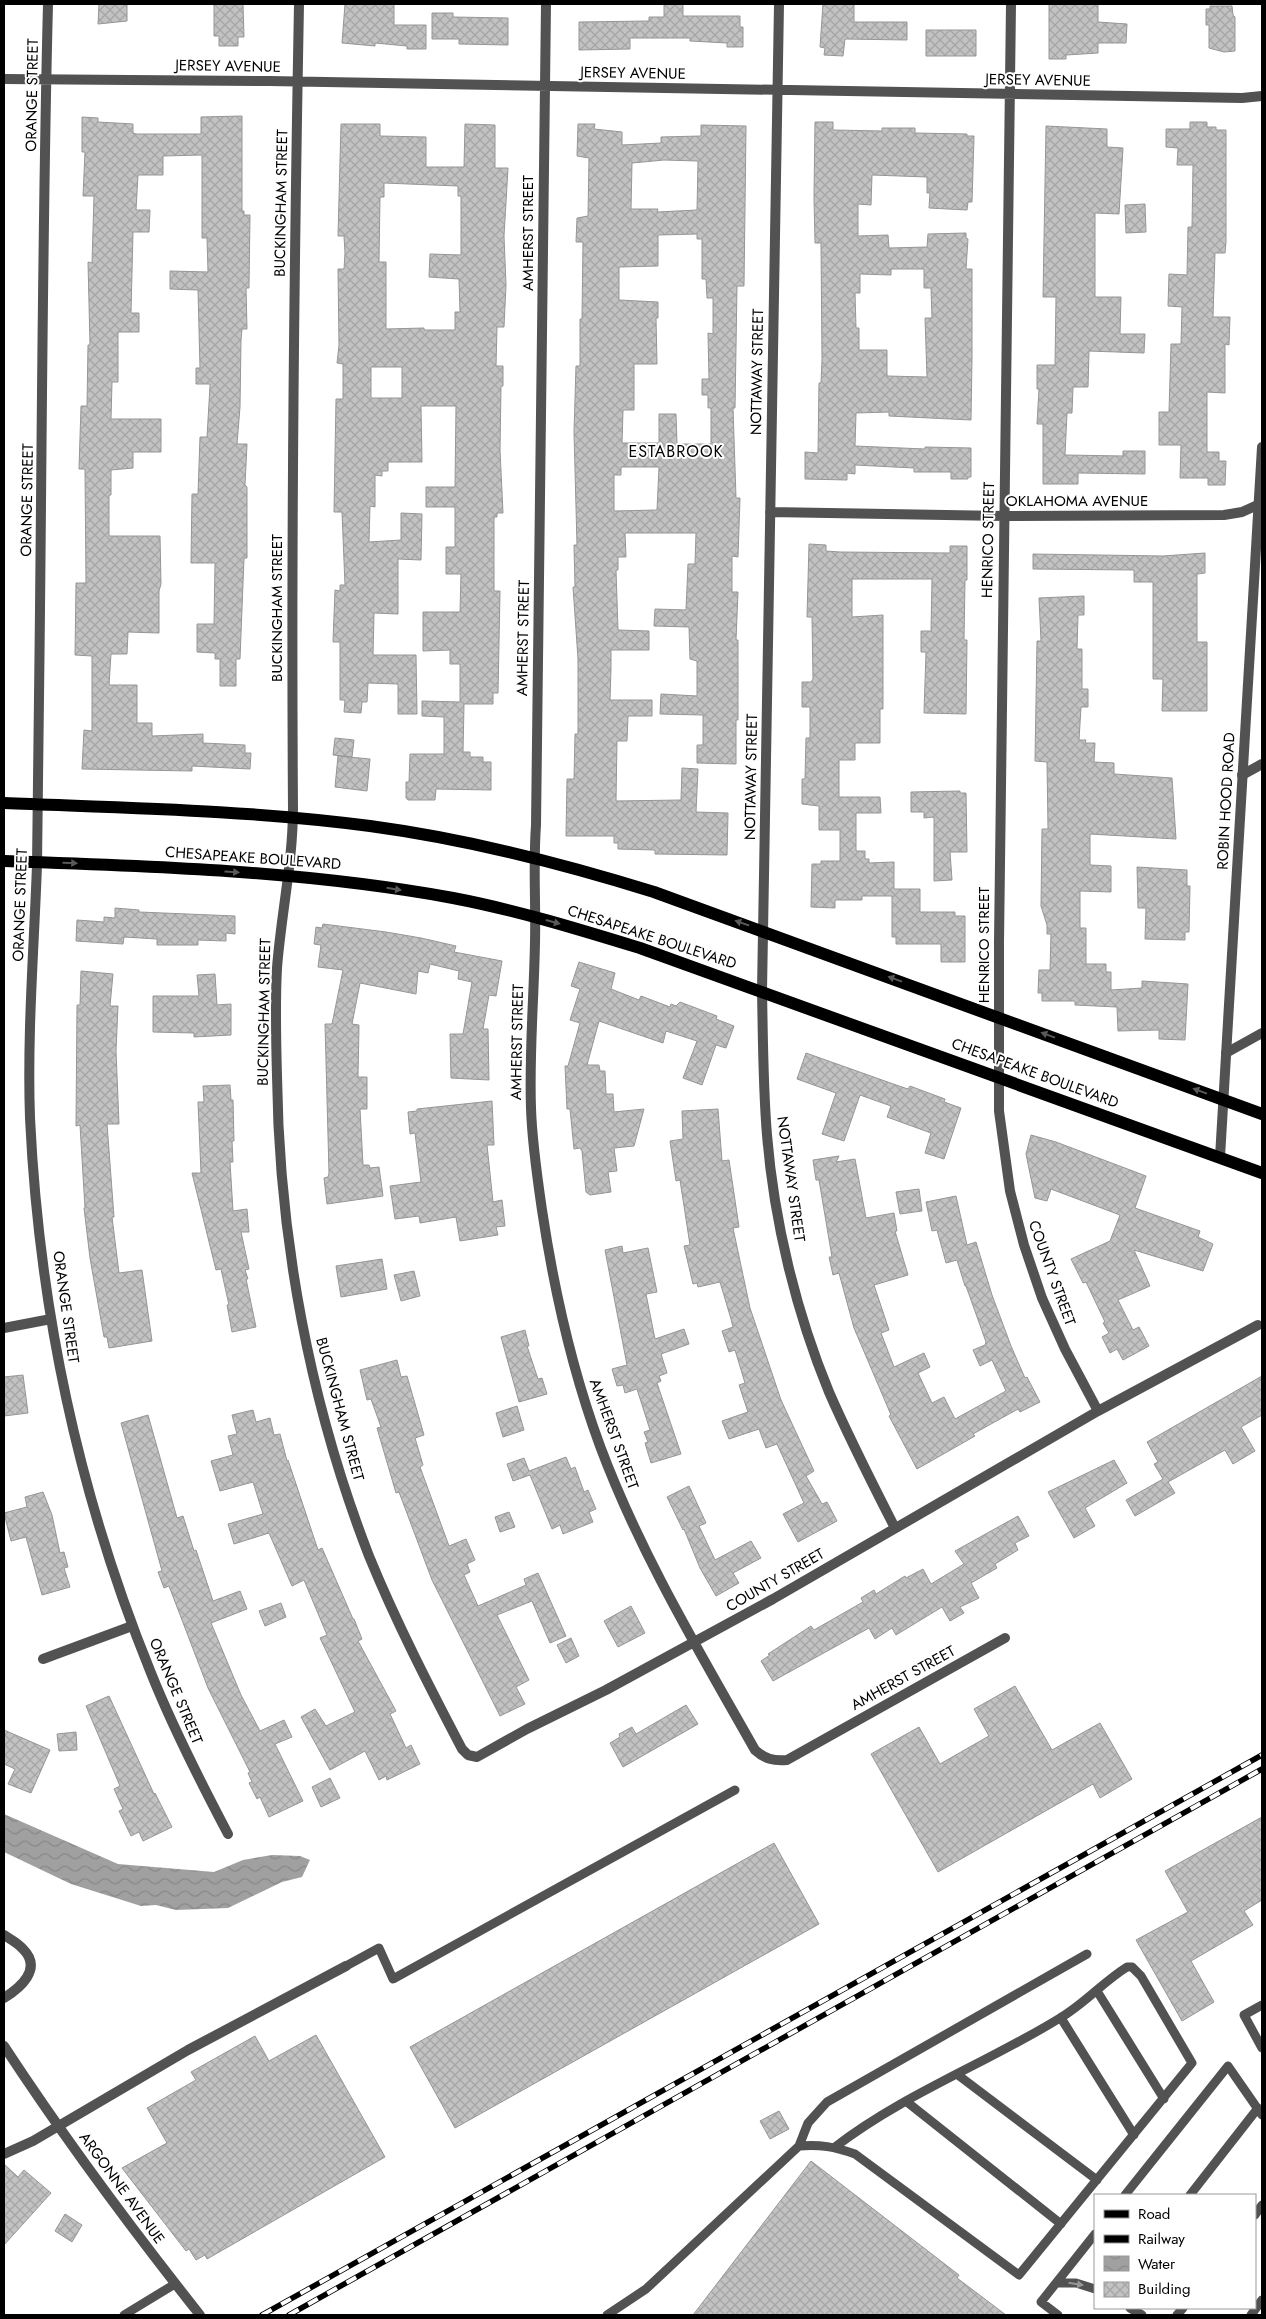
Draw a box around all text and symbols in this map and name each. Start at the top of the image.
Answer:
street label: ORANGE STREET [20,38,44,152]
street label: JERSEY AVENUE [173,54,281,78]
street label: JERSEY AVENUE [578,61,686,85]
street label: JERSEY AVENUE [983,68,1091,92]
street label: BUCKINGHAM STREET [269,129,293,277]
street label: AMHERST STREET [517,175,539,291]
street label: NOTTAWAY STREET [745,309,769,435]
district label: ESTABROOK [628,440,724,463]
street label: ORANGE STREET [15,443,39,557]
street label: HENRICO STREET [976,482,1000,598]
street label: OKLAHOMA AVENUE [1006,490,1148,512]
street label: BUCKINGHAM STREET [266,534,288,682]
street label: AMHERST STREET [511,580,535,696]
street label: NOTTAWAY STREET [739,714,763,840]
street label: ROBIN HOOD ROAD [1211,732,1241,870]
street label: CHESAPEAKE BOULEVARD [164,841,342,875]
street label: ORANGE STREET [7,848,33,962]
one-way arrow [62,860,78,868]
one-way arrow [224,868,240,876]
one-way arrow [386,886,402,894]
street label: HENRICO STREET [973,887,995,1003]
street label: CHESAPEAKE BOULEVARD [565,899,739,975]
one-way arrow [545,918,560,926]
one-way arrow [735,919,750,926]
street label: BUCKINGHAM STREET [252,938,276,1086]
one-way arrow [887,975,902,983]
street label: AMHERST STREET [505,984,529,1100]
one-way arrow [1040,1031,1055,1038]
street label: CHESAPEAKE BOULEVARD [948,1032,1122,1114]
one-way arrow [1192,1087,1207,1095]
street label: NOTTAWAY STREET [771,1115,811,1243]
street label: COUNTY STREET [1023,1217,1081,1329]
street label: ORANGE STREET [47,1249,85,1365]
street label: BUCKINGHAM STREET [310,1335,370,1483]
street label: AMHERST STREET [584,1376,644,1492]
street label: COUNTY STREET [722,1543,828,1617]
street label: ORANGE STREET [144,1635,208,1747]
street label: AMHERST STREET [847,1640,959,1716]
street label: ARGONNE AVENUE [74,2127,170,2249]
legend [1094,2194,1256,2309]
text: Road [1138,2203,1170,2225]
text: Railway [1138,2228,1185,2250]
text: Water [1138,2253,1176,2275]
text: Building [1138,2278,1190,2300]
one-way arrow [1068,2280,1084,2288]

